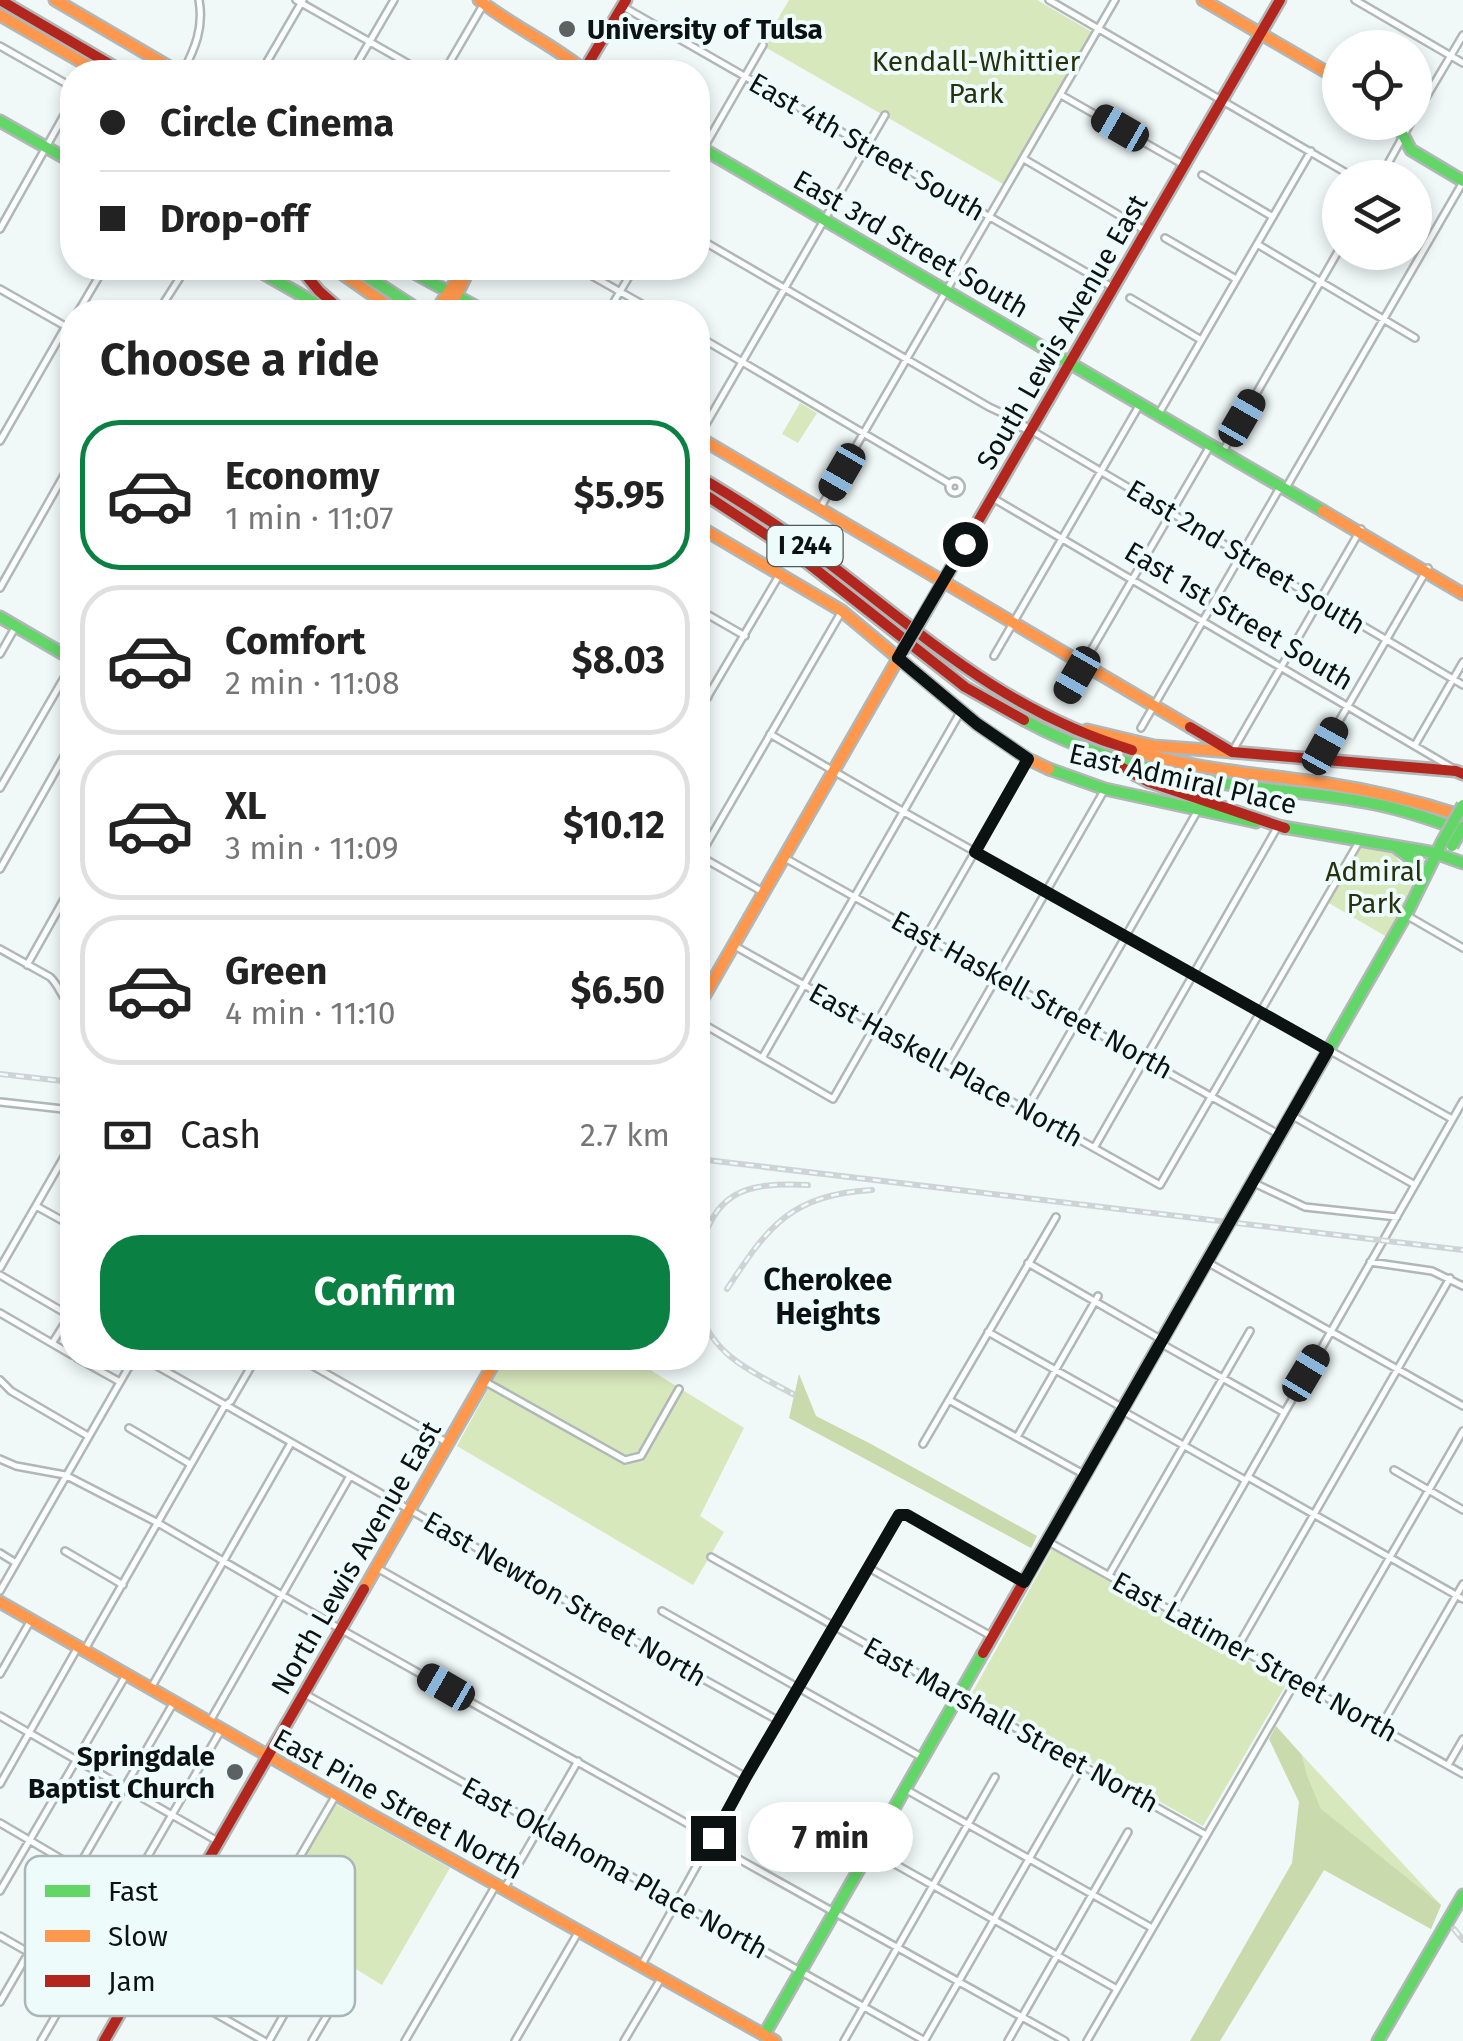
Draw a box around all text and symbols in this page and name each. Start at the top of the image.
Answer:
place label: University of Tulsa [587,13,823,46]
marker: University of Tulsa [556,18,578,40]
map controls [1322,30,1432,270]
button: locate [1322,30,1432,140]
park label: Kendall-Whittier Park [872,45,1080,110]
street label: East 4th Street South [743,66,991,228]
text: Circle Cinema [160,100,394,146]
car [1087,100,1153,156]
button: layers [1322,160,1432,270]
street label: East 3rd Street South [788,163,1034,325]
street label: South Lewis Avenue East [970,188,1155,475]
text: Drop-off [160,196,308,242]
text: Choose a ride [100,333,379,387]
car [1214,385,1270,451]
car [814,439,870,505]
icon: car [105,450,195,540]
text: Economy [225,453,380,499]
text: $5.95 [574,472,665,518]
street label: East 2nd Street South [1121,473,1371,641]
text: 1 min · 11:07 [225,499,394,537]
route start [943,522,988,567]
road number: I 244 [768,526,842,566]
street label: East 1st Street South [1119,535,1359,697]
icon: car [105,615,195,705]
text: Comfort [225,618,366,664]
text: $8.03 [572,637,665,683]
car [1049,642,1105,708]
text: 2 min · 11:08 [225,664,400,702]
car [1297,712,1353,780]
street label: East Admiral Place [1066,737,1300,821]
icon: car [105,780,195,870]
text: XL [225,783,267,829]
text: $10.12 [563,802,665,848]
text: 3 min · 11:09 [225,829,399,867]
park label: Admiral Park [1325,855,1423,920]
street label: East Haskell Street North [886,904,1178,1086]
icon: car [105,945,195,1035]
text: Green [225,948,328,994]
text: $6.50 [571,967,665,1013]
street label: East Haskell Place North [803,976,1089,1154]
text: 4 min · 11:10 [225,994,396,1032]
icon: cash [100,1108,155,1163]
text: Cash [180,1112,261,1158]
text: 2.7 km [580,1116,670,1154]
button: Confirm [100,1235,670,1350]
district label: Cherokee Heights [764,1262,892,1332]
car [1278,1340,1334,1406]
street label: North Lewis Avenue East [264,1415,448,1701]
street label: East Newton Street North [418,1505,712,1693]
street label: East Latimer Street North [1107,1565,1403,1749]
street label: East Marshall Street North [858,1630,1164,1820]
car [413,1659,479,1715]
street label: East Pine Street North [268,1722,528,1886]
place label: Springdale Baptist Church [28,1740,215,1805]
marker: Springdale Baptist Church [224,1761,246,1783]
street label: East Oklahoma Place North [456,1770,774,1966]
callout: 7 min [748,1803,913,1873]
route end [691,1816,736,1861]
text: 7 min [792,1818,869,1856]
legend [25,1856,355,2016]
text: Fast [108,1875,159,1908]
text: Slow [108,1920,168,1953]
text: Jam [108,1965,156,1998]

